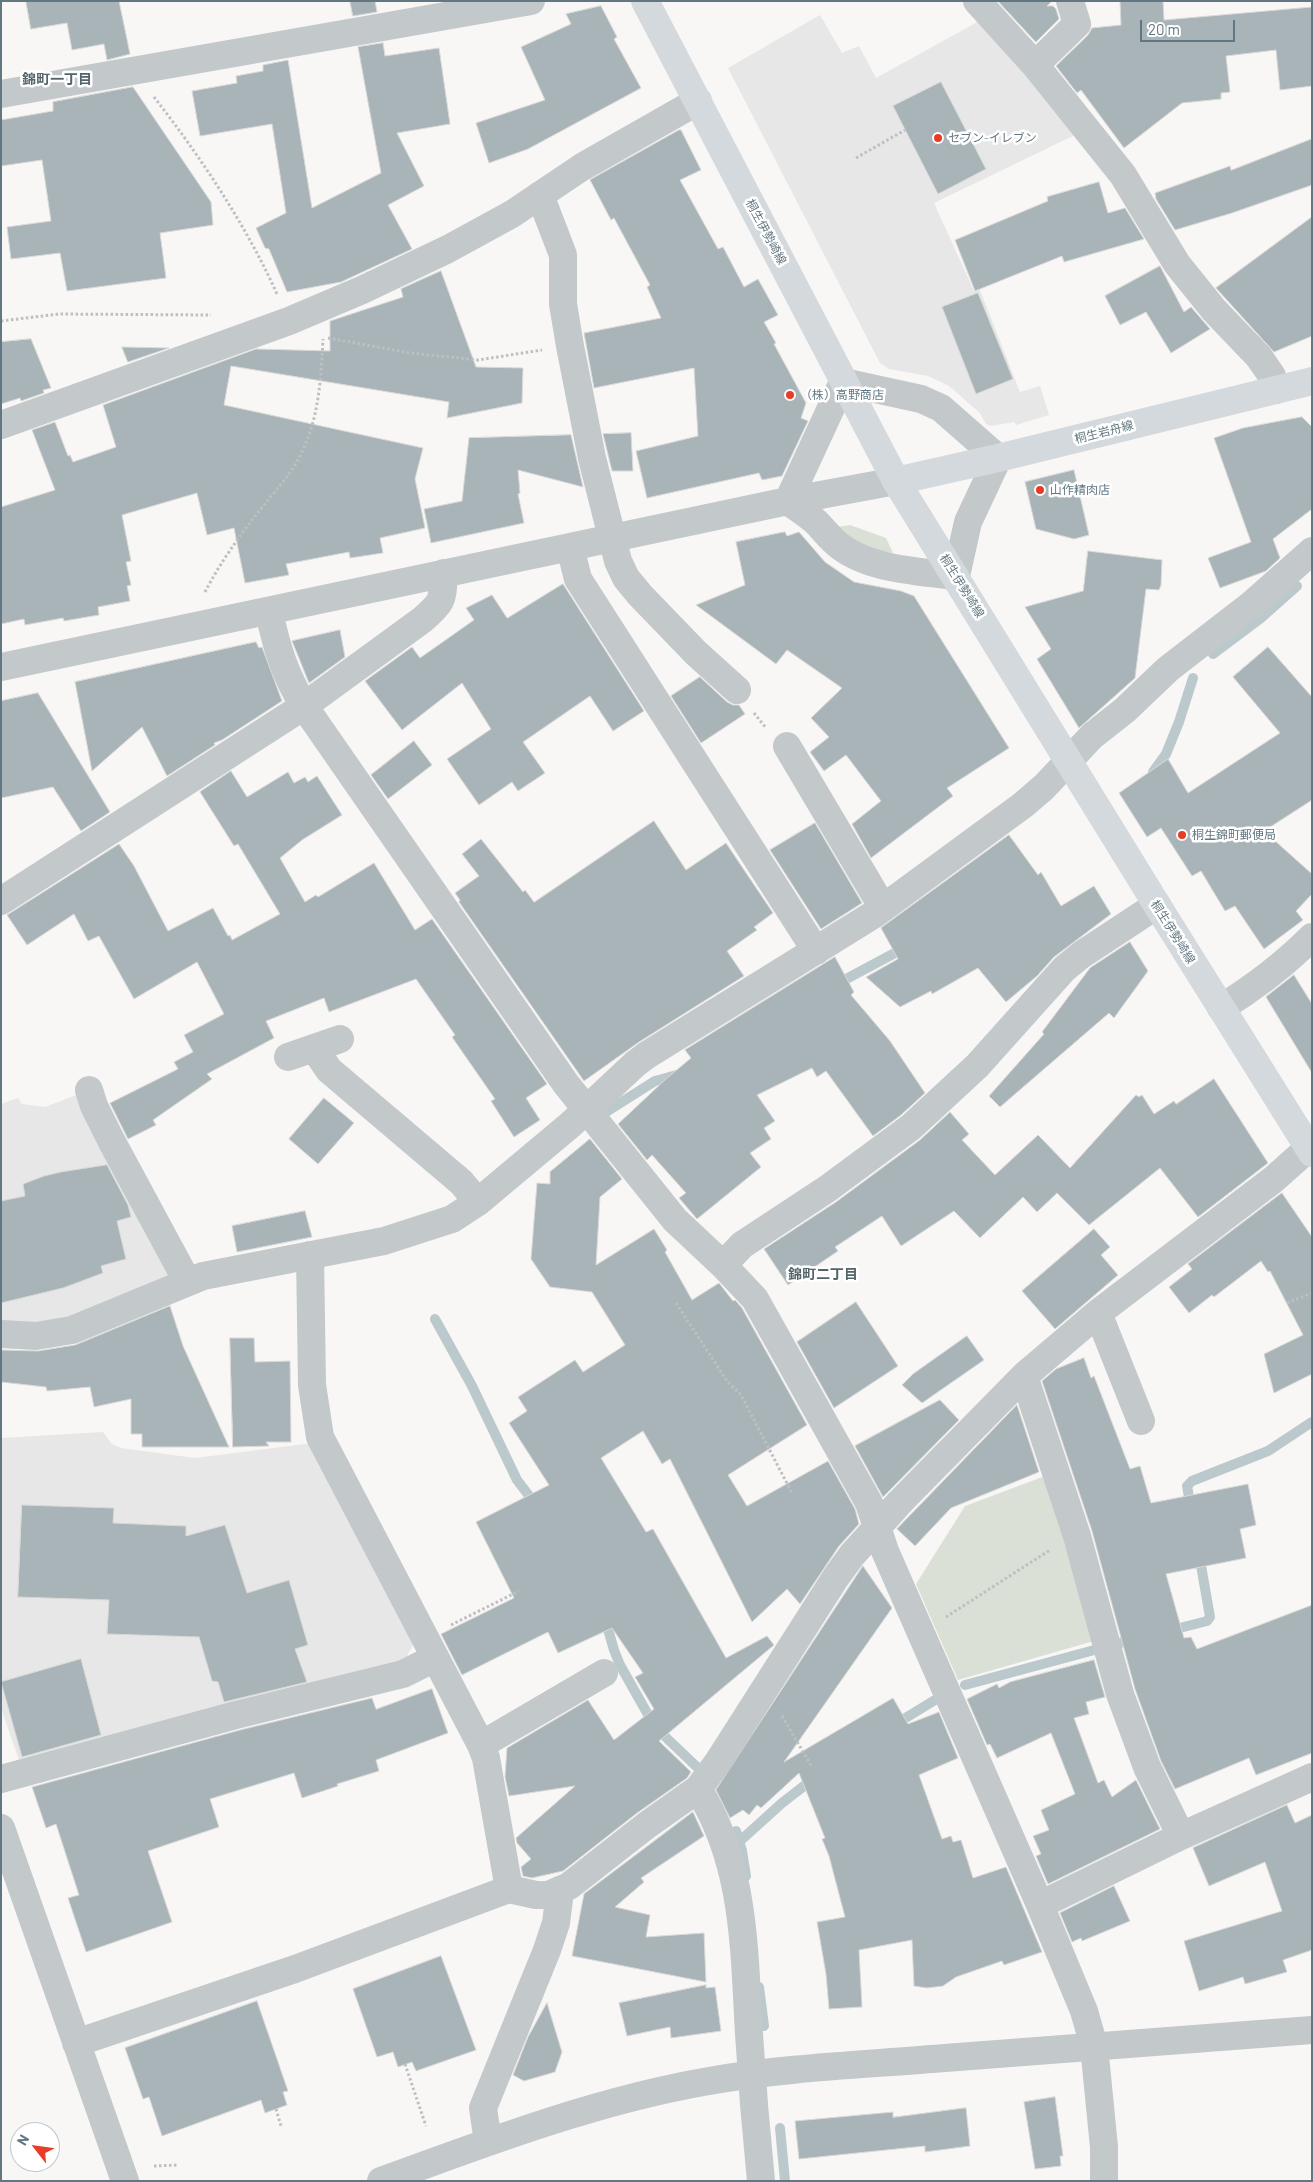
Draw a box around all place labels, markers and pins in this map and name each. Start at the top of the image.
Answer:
place label: セブン-イレブン [948,131,1037,145]
marker: セブン-イレブン [932,132,944,144]
place label: （株）高野商店 [800,388,884,402]
marker: （株）高野商店 [784,389,796,401]
place label: 山作精肉店 [1050,483,1110,497]
marker: 山作精肉店 [1034,484,1046,496]
place label: 桐生錦町郵便局 [1192,828,1276,842]
marker: 桐生錦町郵便局 [1176,829,1188,841]

